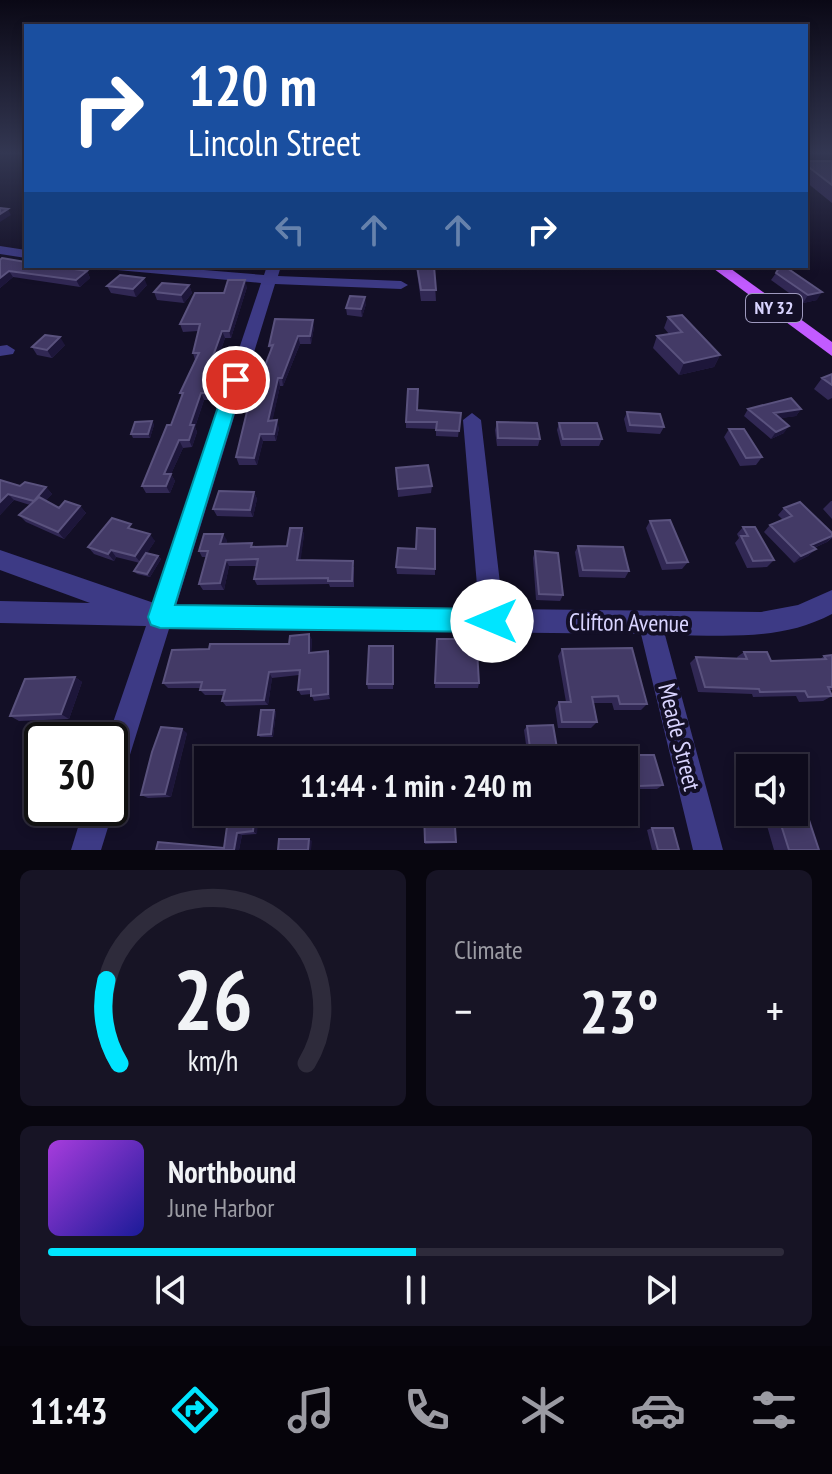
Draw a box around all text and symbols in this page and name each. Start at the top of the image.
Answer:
text: 120 m [188,49,317,121]
icon: right [56,56,160,160]
text: Lincoln Street [188,119,361,166]
icon: left [268,208,312,252]
icon: ahead [352,208,396,252]
icon: ahead [436,208,480,252]
icon: right [520,208,564,252]
road number: NY 32 [746,294,802,322]
pin [202,346,270,414]
icon: arrive [214,358,258,402]
position arrow [450,579,534,663]
street label: Clifton Avenue [569,606,689,639]
street label: Meade Street [651,680,708,794]
speed limit sign: 30 [24,722,128,826]
map controls [736,754,808,826]
button: sound [736,754,808,826]
text: 11:44 · 1 min · 240 m [300,766,532,805]
text: Climate [454,933,523,966]
text: 26 [173,945,253,1053]
text: 23° [579,972,659,1050]
text: − [454,982,472,1039]
text: + [766,982,784,1039]
text: km/h [188,1042,238,1079]
text: Northbound [168,1152,296,1191]
text: June Harbor [168,1191,274,1224]
icon: previous [149,1268,193,1312]
icon: pause [394,1268,438,1312]
icon: next [639,1268,683,1312]
icon: directions [167,1382,223,1438]
icon: music [283,1382,339,1438]
icon: phone [399,1382,455,1438]
icon: climate [515,1382,571,1438]
icon: car [630,1382,686,1438]
icon: filters [746,1382,802,1438]
text: 11:43 [30,1387,108,1434]

